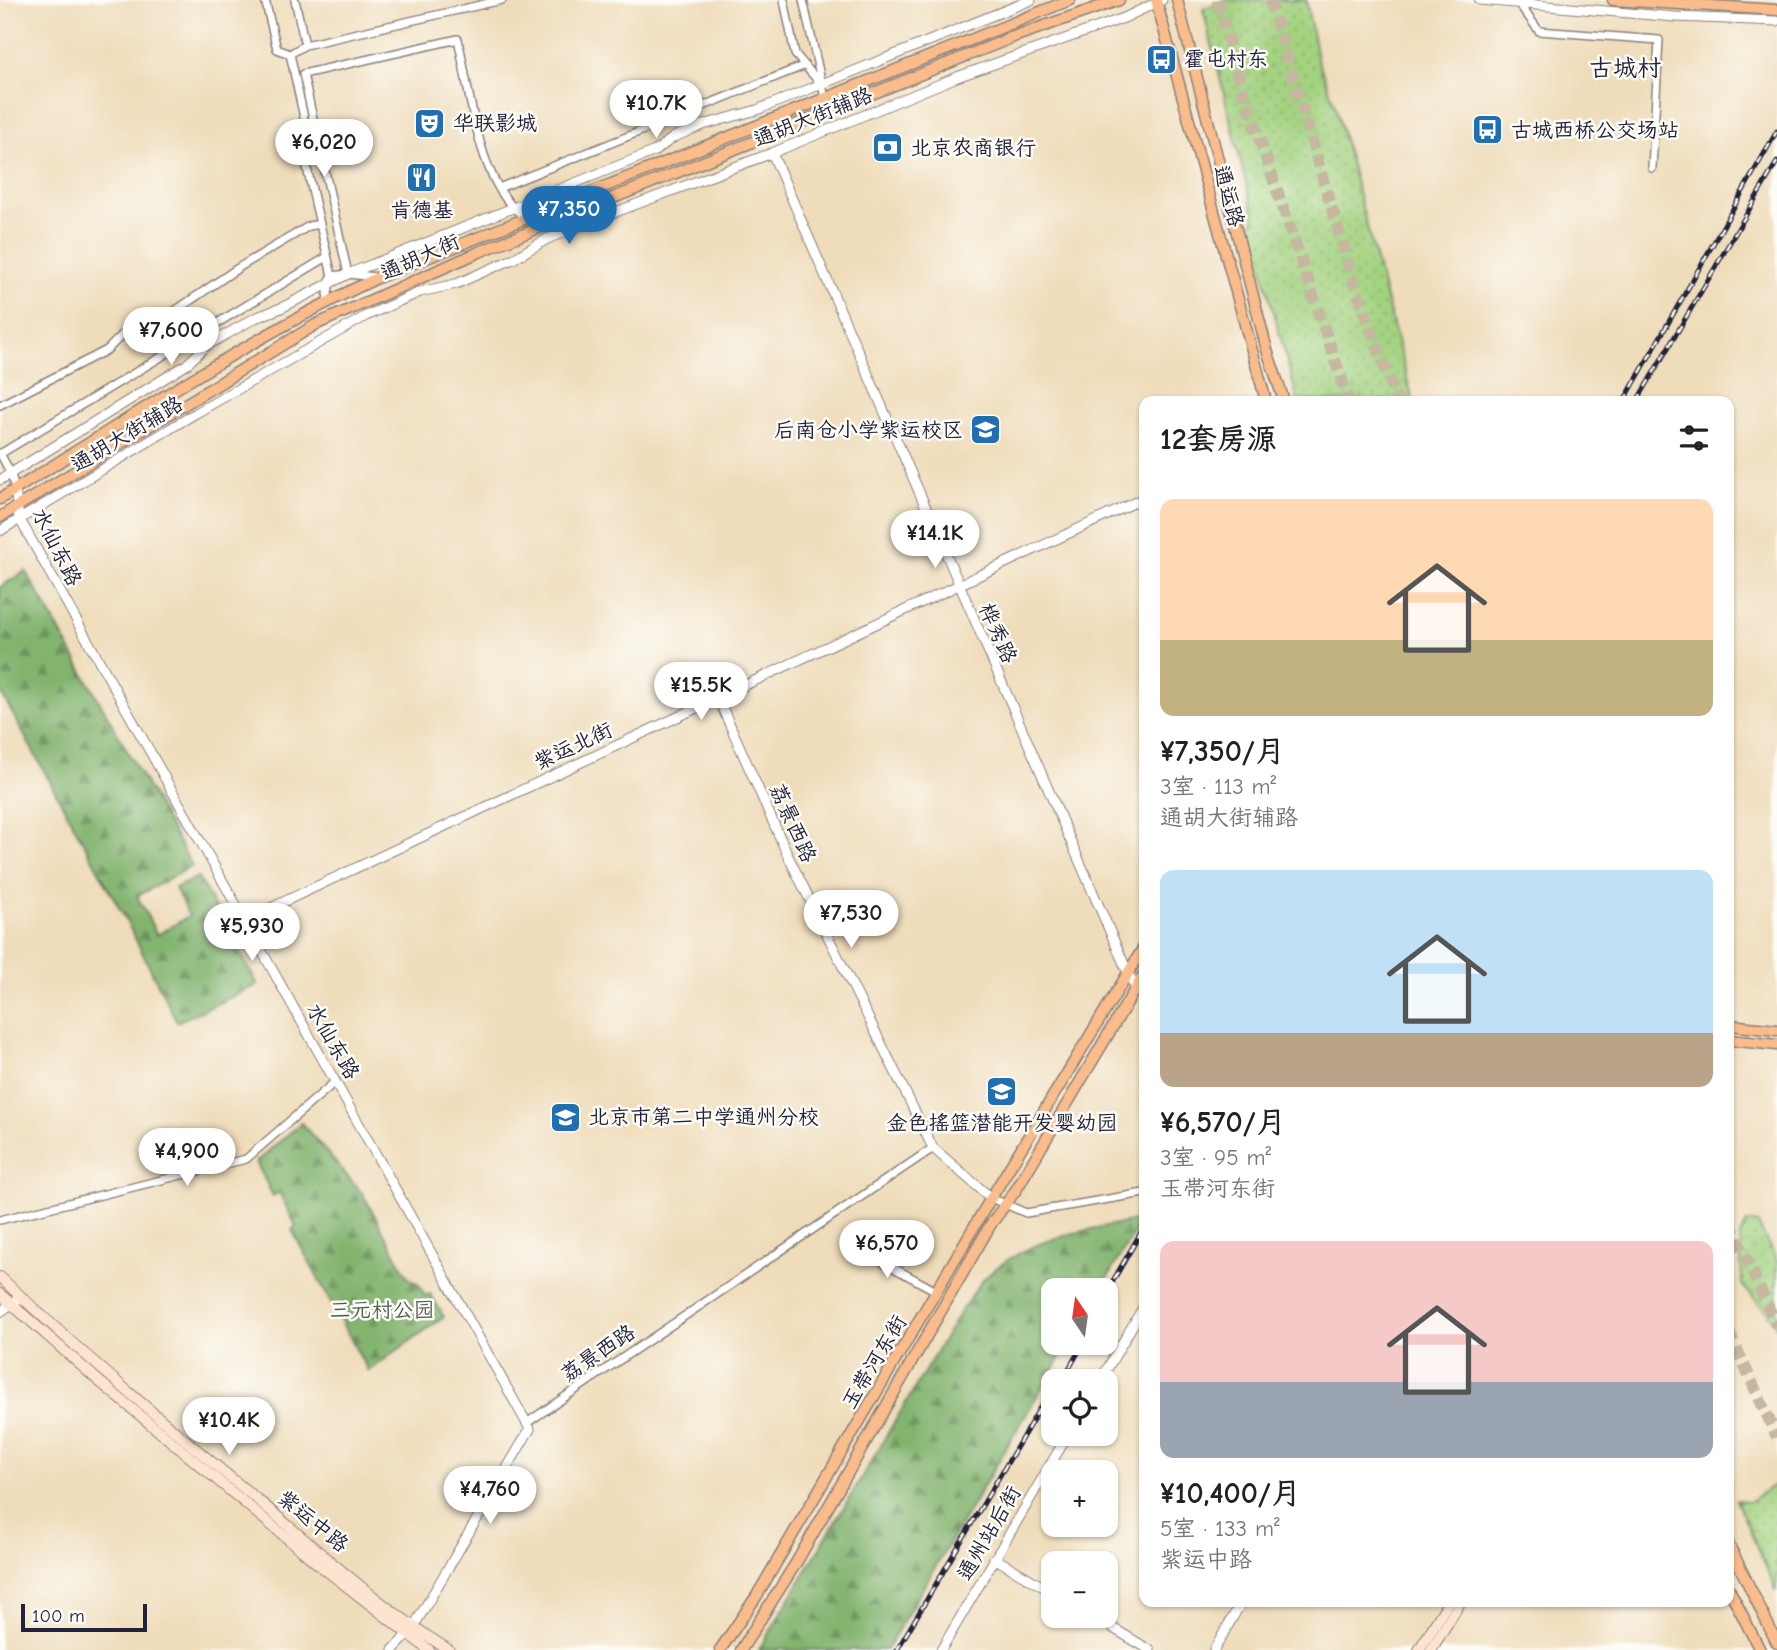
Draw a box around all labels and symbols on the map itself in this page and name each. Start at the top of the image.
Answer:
bus stop icon: 霍屯村东 [1144,42,1178,76]
place label: 霍屯村东 [1184,47,1268,71]
district label: 古城村 [1589,54,1661,82]
pin: ¥10.7K [599,80,713,140]
street label: 通胡大街辅路 [750,82,876,152]
theatre icon: 华联影城 [413,106,447,140]
place label: 华联影城 [453,111,537,135]
bus stop icon: 古城西桥公交场站 [1471,113,1505,147]
place label: 古城西桥公交场站 [1511,118,1679,142]
pin: ¥6,020 [267,120,381,179]
bank icon: 北京农商银行 [870,131,904,165]
place label: 北京农商银行 [910,136,1036,160]
restaurant icon: 肯德基 [405,161,439,195]
street label: 通运路 [1209,162,1249,230]
pin: ¥7,350 [512,187,626,246]
place label: 肯德基 [391,198,454,222]
street label: 通胡大街 [377,229,463,285]
pin: ¥7,600 [114,308,228,367]
street label: 通胡大街辅路 [67,391,187,477]
school or university icon: 后南仓小学紫运校区 [969,413,1003,447]
place label: 后南仓小学紫运校区 [774,418,963,442]
street label: 水仙东路 [27,504,87,590]
pin: ¥14.1K [878,510,992,570]
street label: 桦秀路 [974,599,1022,667]
pin: ¥15.5K [644,662,758,722]
street label: 紫运北街 [530,717,616,775]
street label: 荔景西路 [765,780,821,866]
pin: ¥7,530 [794,890,908,950]
pin: ¥5,930 [195,904,309,963]
street label: 水仙东路 [302,999,364,1083]
school or university icon: 金色摇篮潜能开发婴幼园 [985,1074,1019,1108]
school or university icon: 北京市第二中学通州分校 [548,1100,582,1134]
place label: 北京市第二中学通州分校 [588,1105,819,1129]
place label: 金色摇篮潜能开发婴幼园 [887,1111,1118,1135]
pin: ¥4,900 [130,1128,244,1188]
pin: ¥6,570 [830,1220,944,1280]
north arrow [1041,1278,1118,1354]
park label: 三元村公园 [330,1298,435,1322]
street label: 玉带河东街 [837,1311,911,1413]
street label: 荔景西路 [556,1320,640,1386]
pin: ¥10.4K [172,1398,286,1457]
pin: ¥4,760 [433,1466,547,1526]
street label: 通州站后街 [952,1482,1026,1584]
street label: 紫运中路 [273,1485,353,1557]
scale bar [21,1601,147,1633]

